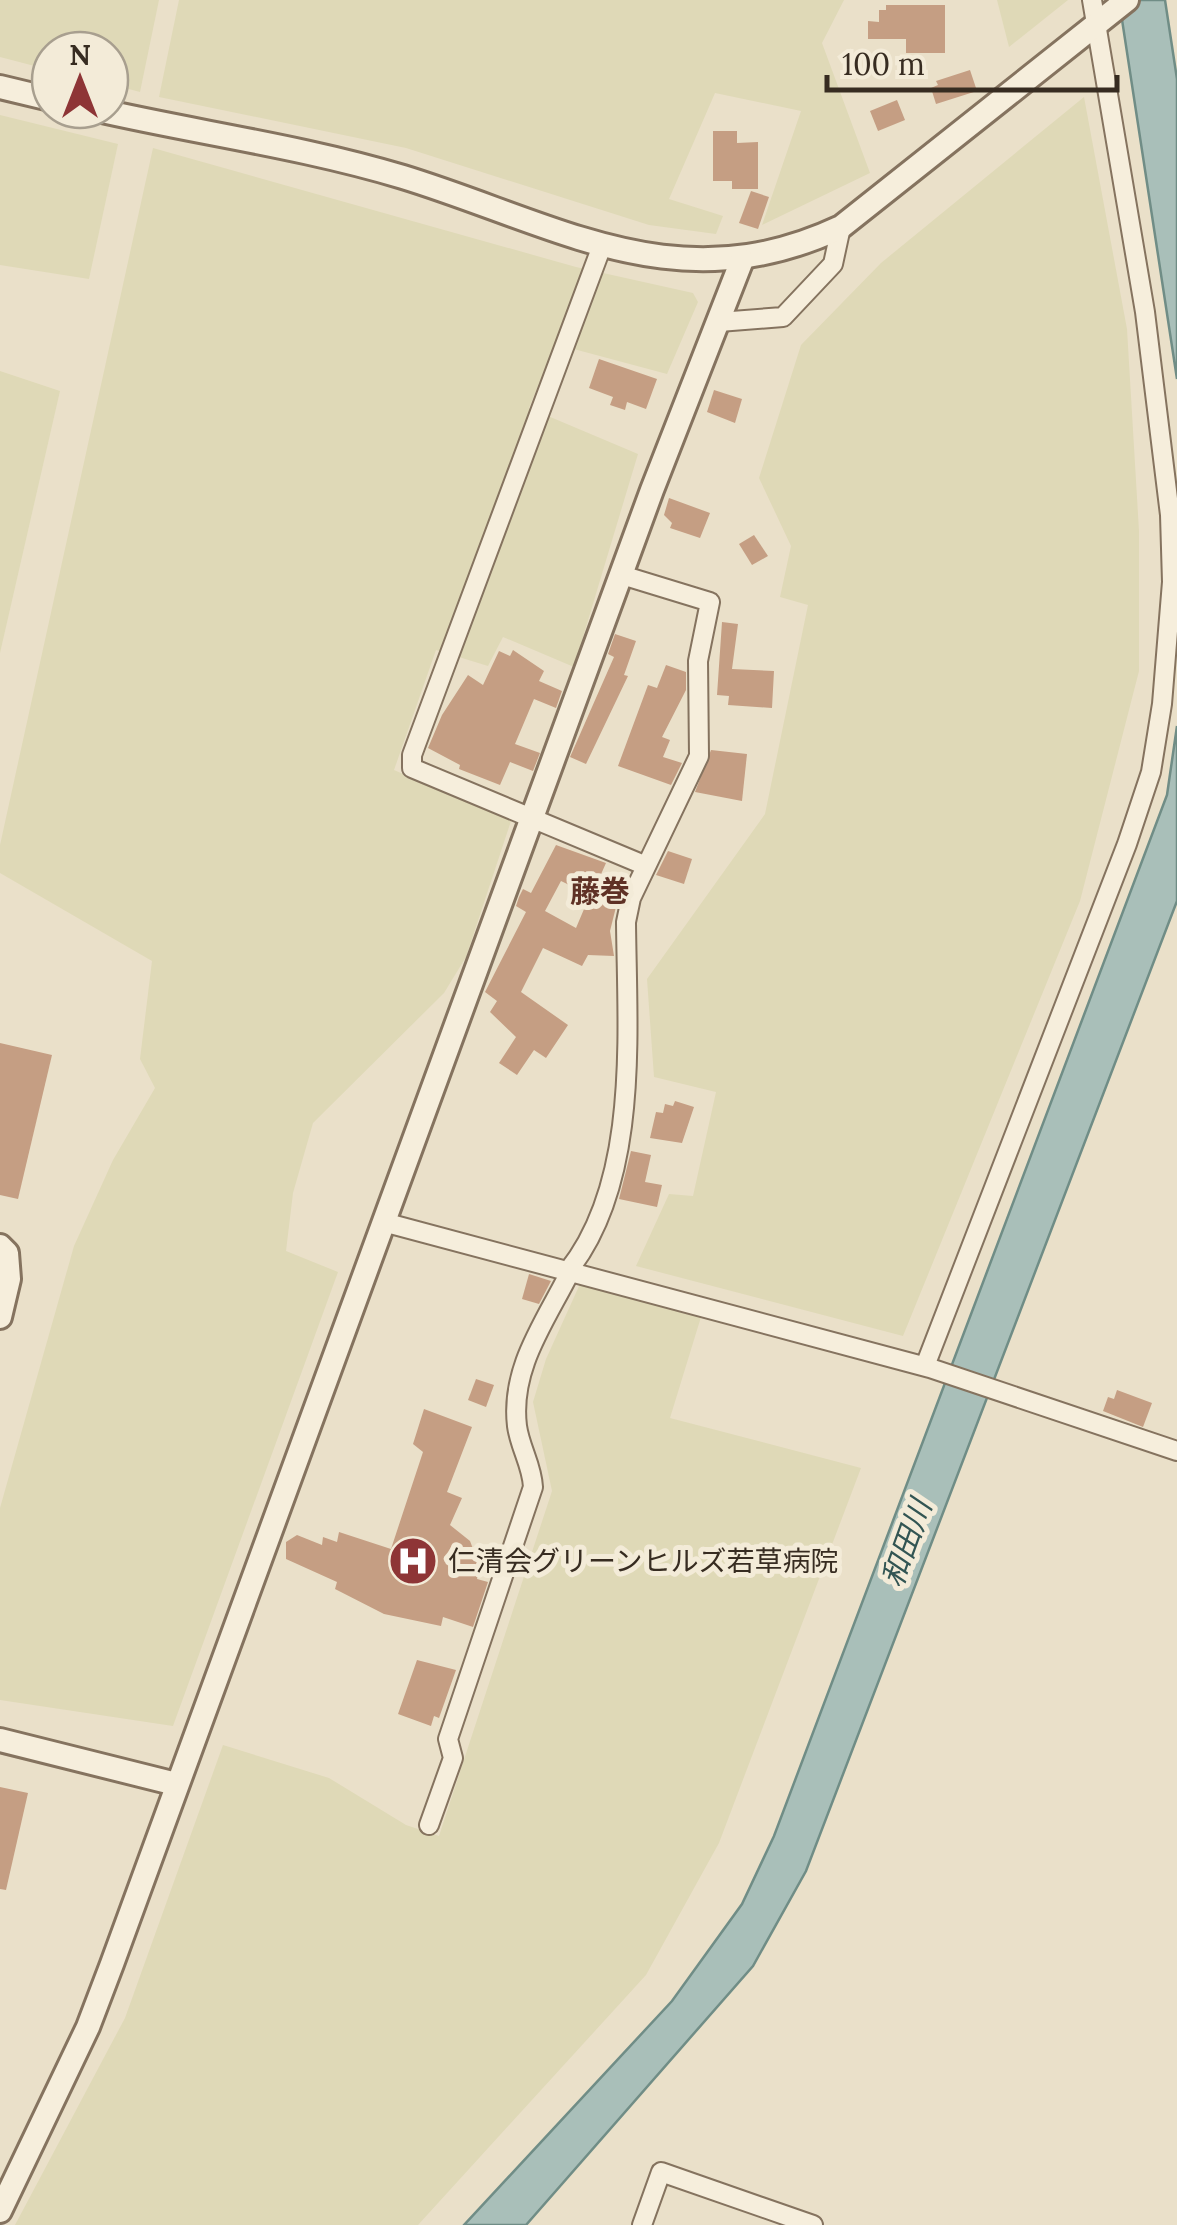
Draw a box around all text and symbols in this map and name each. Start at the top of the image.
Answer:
north arrow [30,30,130,130]
scale bar [827,30,1117,92]
text: N [69,37,91,73]
text: 100 m [842,45,925,83]
district label: 藤巻 [570,872,630,910]
water label: 和田川 [873,1491,940,1592]
hospital icon: 仁清会グリーンヒルズ若草病院 [387,1535,439,1587]
place label: 仁清会グリーンヒルズ若草病院 [448,1543,839,1579]

